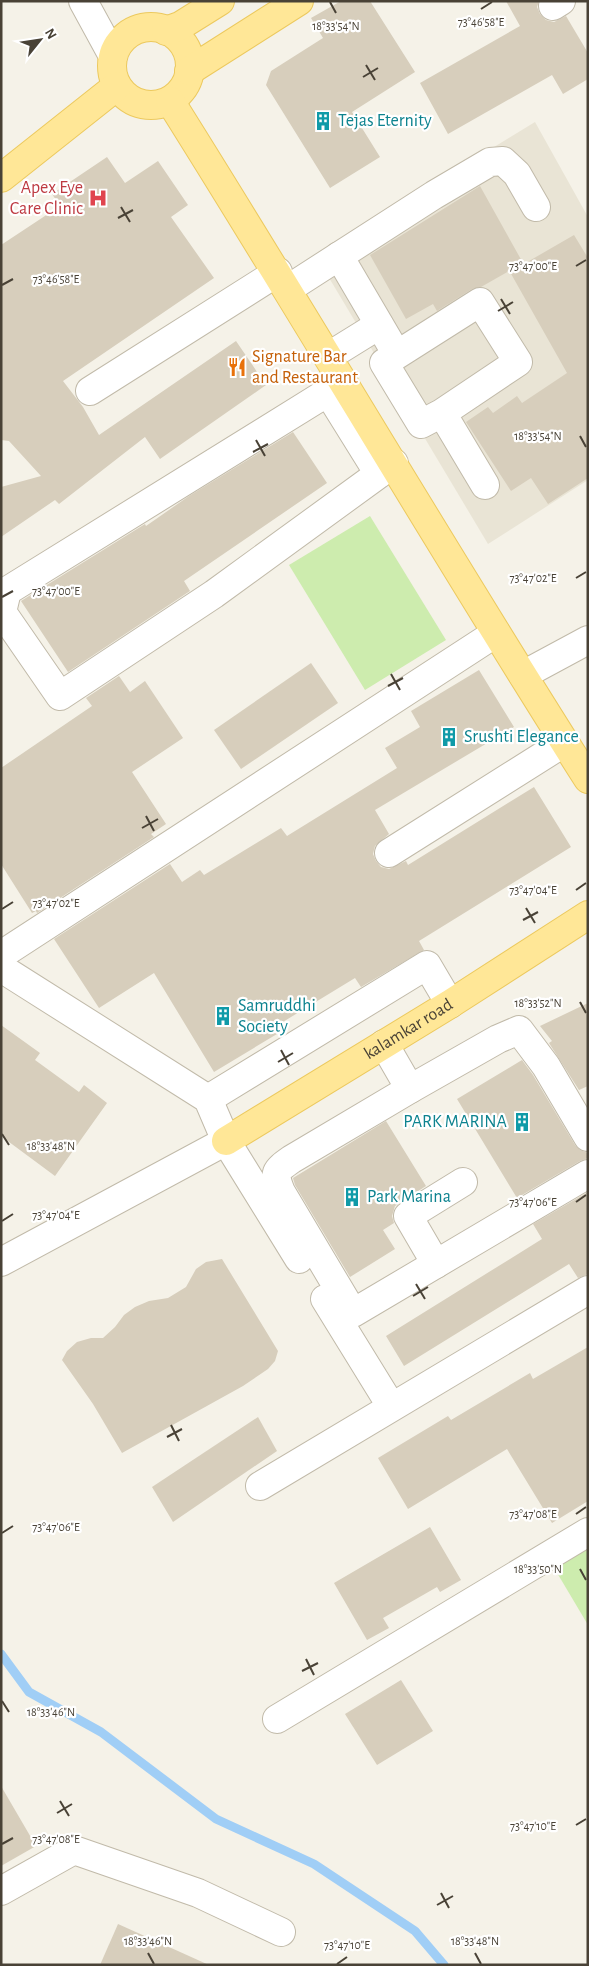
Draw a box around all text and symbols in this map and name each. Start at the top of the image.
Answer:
north arrow [15,15,65,65]
text: 73°46'58"E [458,16,505,28]
text: 18°33'54"N [312,20,360,32]
text: N [42,26,59,42]
building icon: Tejas Eternity [312,110,334,132]
place label: Tejas Eternity [338,112,432,130]
place label: Apex Eye Care Clinic [10,179,83,218]
hospital icon: Apex Eye Care Clinic [87,187,109,209]
text: 73°47'00"E [509,260,557,272]
text: 73°46'58"E [33,273,80,285]
place label: Signature Bar and Restaurant [252,348,358,387]
restaurant icon: Signature Bar and Restaurant [226,356,248,378]
text: 18°33'54"N [514,430,562,442]
text: 73°47'02"E [509,572,557,584]
text: 73°47'00"E [32,585,80,597]
building icon: Srushti Elegance [438,726,460,748]
place label: Srushti Elegance [464,728,579,746]
text: 73°47'04"E [509,884,557,896]
text: 73°47'02"E [32,897,80,909]
street label: kalamkar road [361,996,456,1063]
place label: Samruddhi Society [238,997,316,1036]
text: 18°33'52"N [514,997,562,1009]
building icon: Samruddhi Society [212,1005,234,1027]
building icon: PARK MARINA [511,1111,533,1133]
place label: PARK MARINA [403,1113,508,1131]
text: 18°33'48"N [27,1140,75,1152]
building icon: Park Marina [341,1186,363,1208]
place label: Park Marina [367,1188,451,1206]
text: 73°47'06"E [509,1196,557,1208]
text: 73°47'04"E [32,1209,80,1221]
text: 73°47'08"E [509,1508,557,1520]
text: 73°47'06"E [32,1521,80,1533]
text: 18°33'50"N [514,1563,562,1575]
text: 18°33'46"N [27,1706,75,1718]
text: 73°47'10"E [510,1820,556,1832]
text: 73°47'08"E [32,1833,80,1845]
text: 18°33'46"N [124,1935,172,1947]
text: 18°33'48"N [451,1935,499,1947]
text: 73°47'10"E [324,1939,370,1951]

